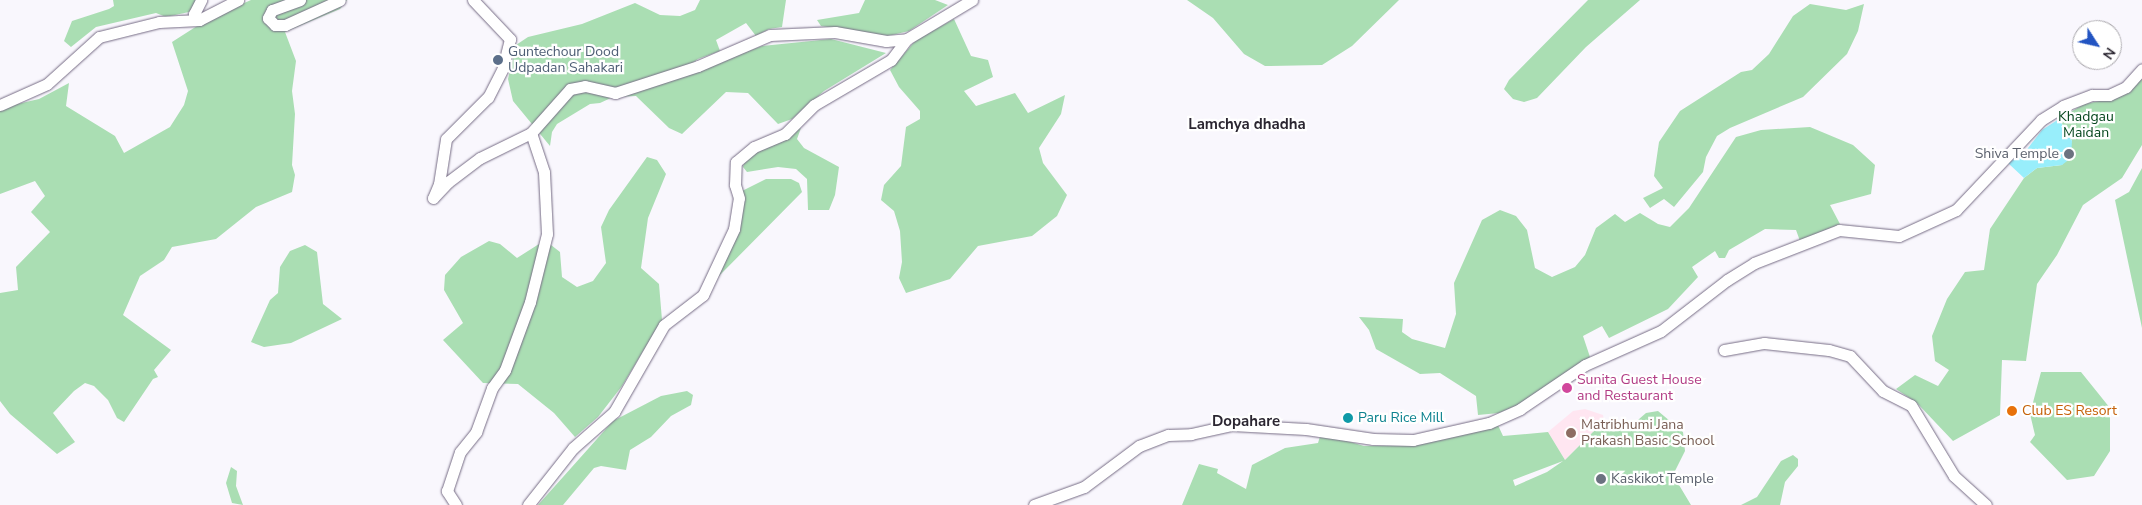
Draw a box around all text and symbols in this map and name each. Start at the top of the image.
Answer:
north arrow [2072,20,2122,70]
place label: Guntechour Dood Udpadan Sahakari [508,44,623,76]
text: N [2098,44,2120,63]
marker: Guntechour Dood Udpadan Sahakari [492,54,504,66]
park label: Khadgau Maidan [2058,109,2114,142]
district label: Lamchya dhadha [1188,116,1306,134]
place label: Shiva Temple [1975,146,2059,162]
marker: Shiva Temple [2063,148,2075,160]
place label: Sunita Guest House and Restaurant [1577,372,1702,404]
marker: Sunita Guest House and Restaurant [1561,382,1573,394]
place label: Club ES Resort [2022,403,2117,419]
marker: Club ES Resort [2006,405,2018,417]
place label: Paru Rice Mill [1358,410,1444,426]
marker: Paru Rice Mill [1342,412,1354,424]
district label: Dopahare [1212,413,1280,431]
place label: Matribhumi Jana Prakash Basic School [1581,417,1714,450]
marker: Matribhumi Jana Prakash Basic School [1565,427,1577,439]
place label: Kaskikot Temple [1611,471,1714,487]
marker: Kaskikot Temple [1595,473,1607,485]

